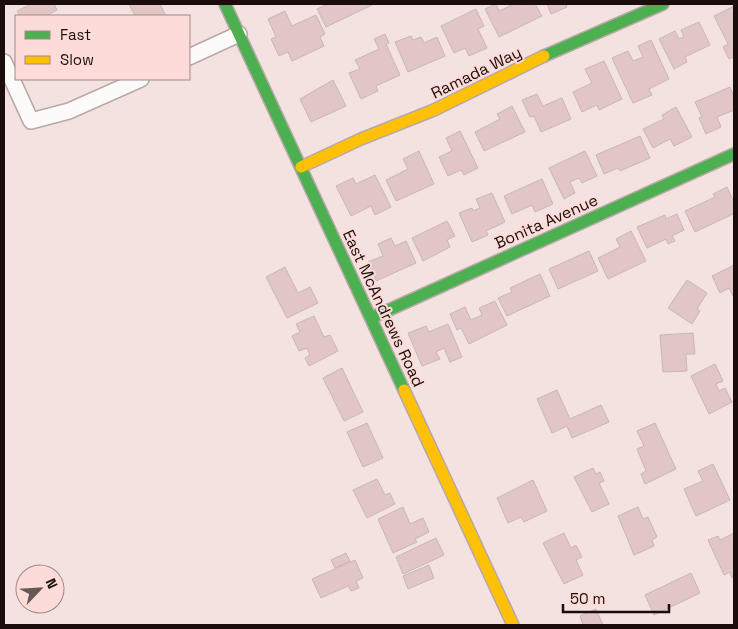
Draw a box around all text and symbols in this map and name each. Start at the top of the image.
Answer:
legend [15,15,190,80]
text: Fast [60,25,91,44]
street label: Ramada Way [427,41,525,103]
text: Slow [60,50,94,69]
street label: Bonita Avenue [491,189,601,254]
street label: East McAndrews Road [338,226,429,390]
north arrow [15,564,65,614]
text: N [42,575,62,592]
scale bar [563,582,669,614]
text: 50 m [570,589,605,608]

